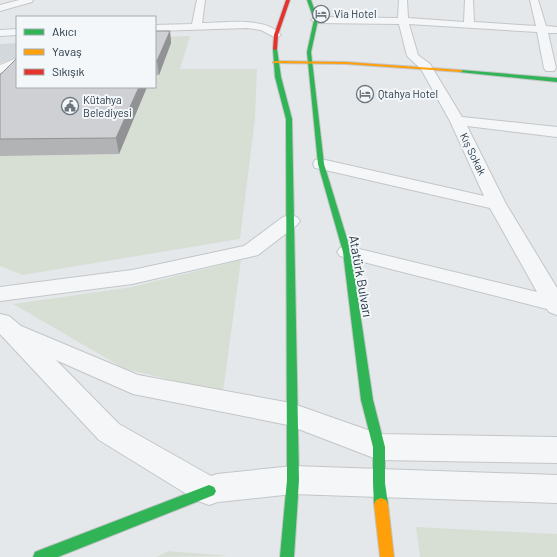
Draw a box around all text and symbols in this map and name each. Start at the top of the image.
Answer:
hotel icon: Via Hotel [311,4,331,24]
place label: Via Hotel [334,7,376,20]
legend [16,16,156,88]
text: Akıcı [52,24,77,38]
text: Yavaş [52,44,82,58]
text: Sıkışık [52,64,84,78]
hotel icon: Qtahya Hotel [355,84,375,104]
place label: Qtahya Hotel [378,87,438,100]
place label: Kütahya Belediyesi [83,93,132,119]
public building icon: Kütahya Belediyesi [60,96,80,116]
street label: Kış Sokak [458,130,489,178]
street label: Atatürk Bulvarı [346,234,376,318]

